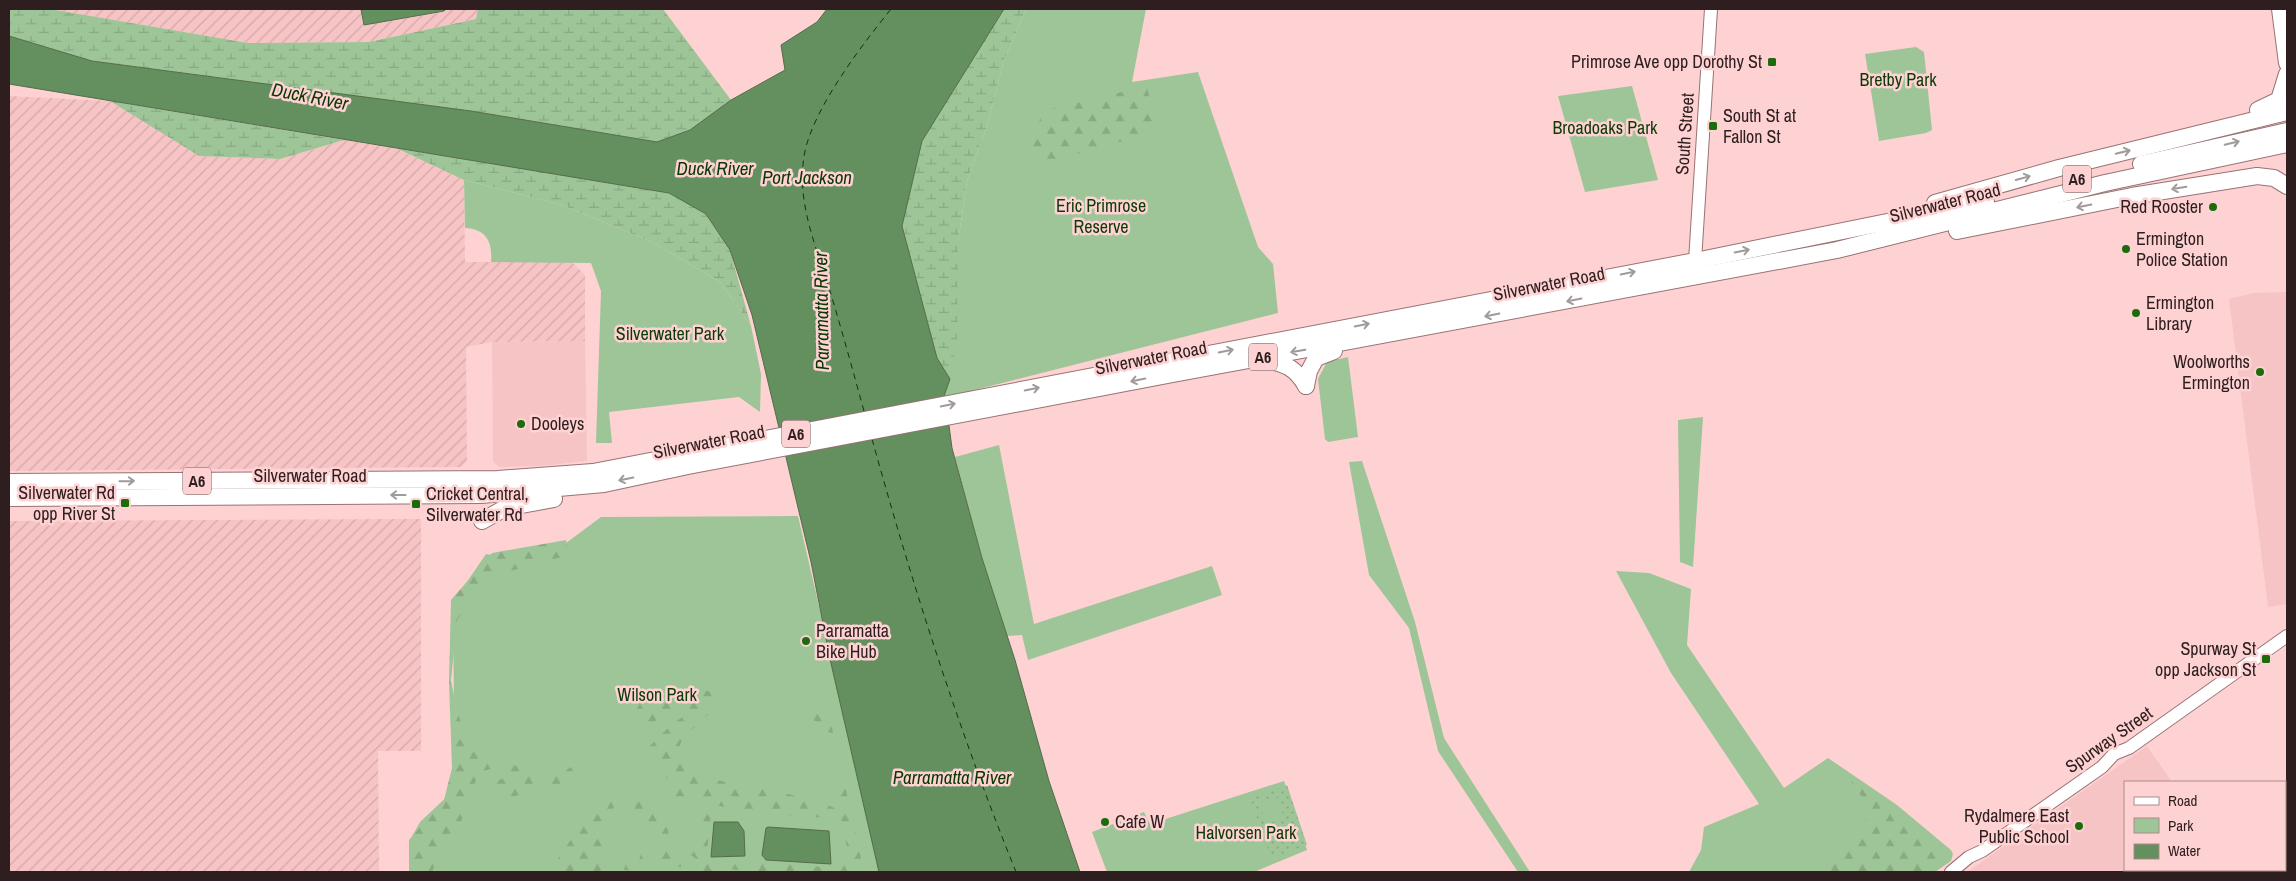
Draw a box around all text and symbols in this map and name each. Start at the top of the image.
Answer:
place label: Primrose Ave opp Dorothy St [1571,49,1762,74]
marker: Primrose Ave opp Dorothy St [1766,56,1778,68]
park label: Bretby Park [1859,67,1937,92]
water label: Duck River [270,76,351,116]
street label: South Street [1669,92,1700,176]
place label: South St at Fallon St [1723,103,1796,149]
park label: Broadoaks Park [1552,115,1658,140]
marker: South St at Fallon St [1707,120,1719,132]
one-way arrow [2223,138,2239,147]
one-way arrow [2114,147,2130,156]
water label: Duck River [676,155,754,181]
water label: Port Jackson [762,164,852,190]
road number: A6 [2063,165,2091,192]
one-way arrow [2015,172,2031,182]
street label: Silverwater Road [1887,177,2003,228]
one-way arrow [2171,184,2187,194]
park label: Eric Primrose Reserve [1056,193,1146,239]
place label: Red Rooster [2120,194,2203,219]
marker: Red Rooster [2207,201,2219,213]
one-way arrow [2076,202,2092,211]
place label: Ermington Police Station [2136,226,2228,272]
marker: Ermington Police Station [2120,243,2132,255]
one-way arrow [1734,246,1750,256]
water label: Parramatta River [807,251,835,371]
street label: Silverwater Road [1491,260,1607,307]
one-way arrow [1620,268,1636,278]
place label: Ermington Library [2146,290,2214,336]
one-way arrow [1567,295,1583,305]
marker: Ermington Library [2130,307,2142,319]
one-way arrow [1484,311,1500,321]
one-way arrow [1353,319,1369,329]
park label: Silverwater Park [616,321,725,346]
street label: Silverwater Road [1093,334,1209,381]
road number: A6 [1249,344,1277,371]
one-way arrow [1218,346,1234,355]
one-way arrow [1290,346,1306,356]
place label: Woolworths Ermington [2173,349,2250,395]
marker: Woolworths Ermington [2254,366,2266,378]
one-way arrow [1130,376,1146,386]
one-way arrow [1024,383,1040,393]
one-way arrow [939,400,955,409]
place label: Dooleys [531,411,584,436]
marker: Dooleys [515,418,527,430]
street label: Silverwater Road [651,418,767,465]
road number: A6 [782,420,810,448]
street label: Silverwater Road [253,463,367,488]
road number: A6 [183,468,211,494]
one-way arrow [619,475,635,485]
one-way arrow [119,477,135,486]
place label: Silverwater Rd opp River St [18,480,115,526]
place label: Cricket Central, Silverwater Rd [426,481,529,527]
one-way arrow [390,490,406,500]
marker: Silverwater Rd opp River St [119,497,131,509]
marker: Cricket Central, Silverwater Rd [410,498,422,510]
place label: Parramatta Bike Hub [816,618,889,664]
marker: Parramatta Bike Hub [800,635,812,647]
place label: Spurway St opp Jackson St [2155,636,2256,682]
marker: Spurway St opp Jackson St [2260,653,2272,665]
park label: Wilson Park [617,682,697,707]
street label: Spurway Street [2060,700,2157,779]
water label: Parramatta River [893,764,1012,790]
legend [2124,781,2286,871]
text: Road [2168,790,2197,811]
place label: Rydalmere East Public School [1964,803,2069,849]
place label: Cafe W [1115,809,1164,834]
text: Park [2168,815,2194,836]
marker: Cafe W [1099,816,1111,828]
park label: Halvorsen Park [1196,820,1297,845]
marker: Rydalmere East Public School [2073,820,2085,832]
text: Water [2168,840,2200,861]

